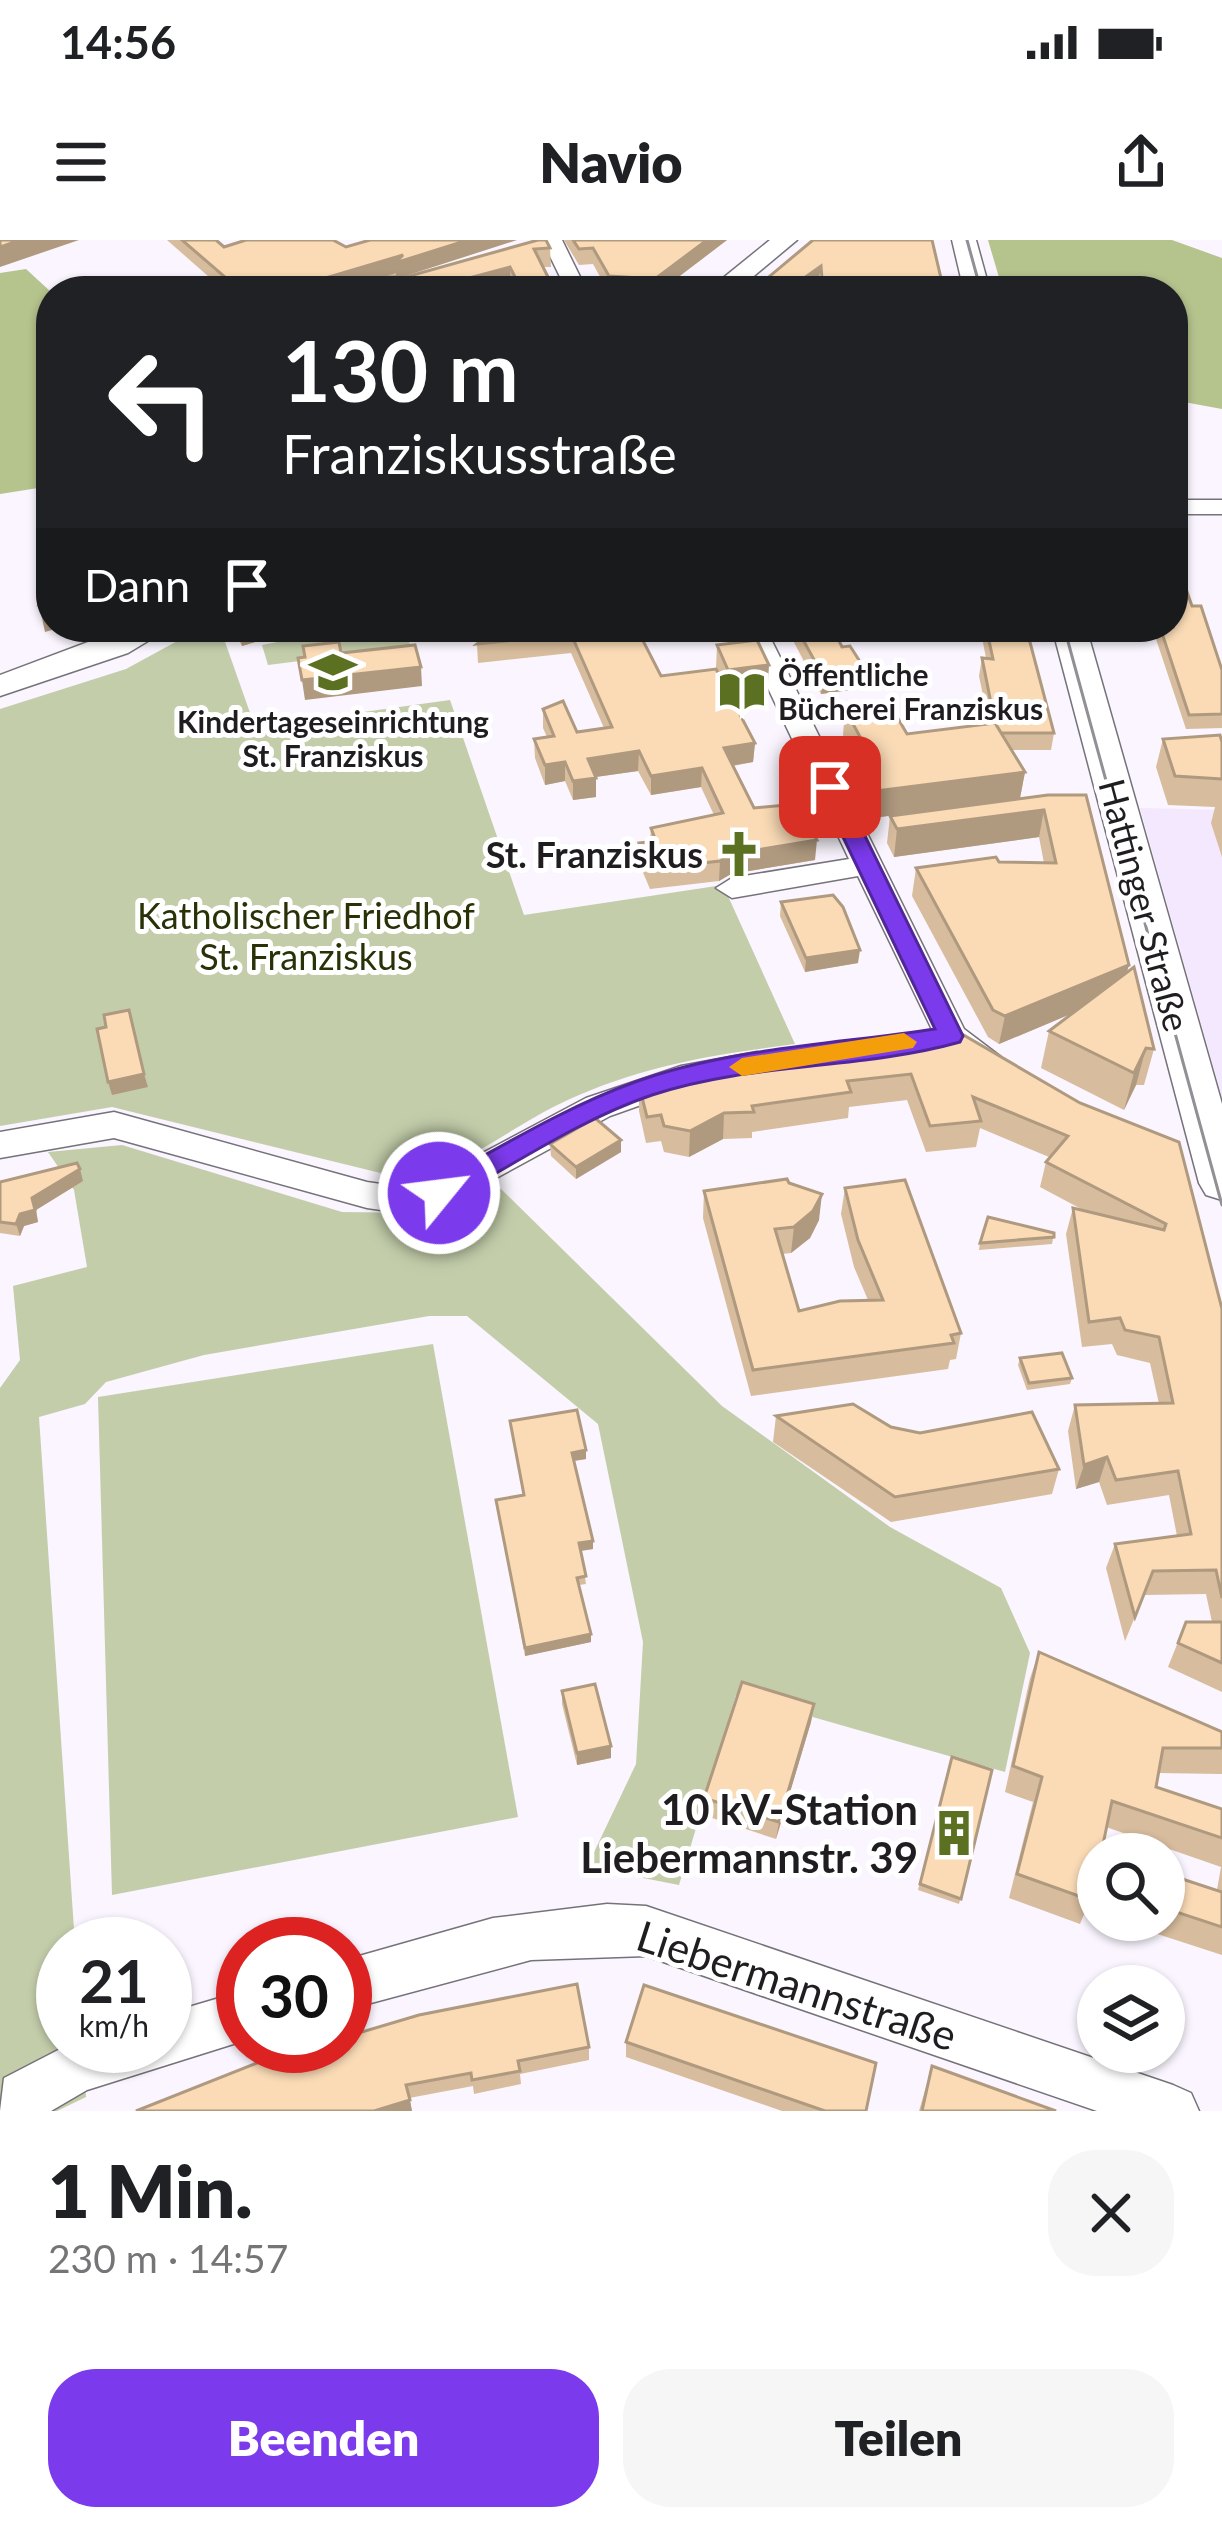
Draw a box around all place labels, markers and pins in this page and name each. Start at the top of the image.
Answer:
school or university icon: Kindertageseinrichtung St. Franziskus [308,647,358,697]
place label: Öffentliche Bücherei Franziskus [778,656,1043,726]
library icon: Öffentliche Bücherei Franziskus [717,666,767,716]
place label: Kindertageseinrichtung St. Franziskus [177,703,489,773]
pin [779,736,881,838]
church icon: St. Franziskus [714,829,764,879]
place label: St. Franziskus [486,832,703,876]
place label: 10 kV-Station Liebermannstr. 39 [580,1784,918,1882]
building icon: 10 kV-Station Liebermannstr. 39 [929,1808,979,1858]

